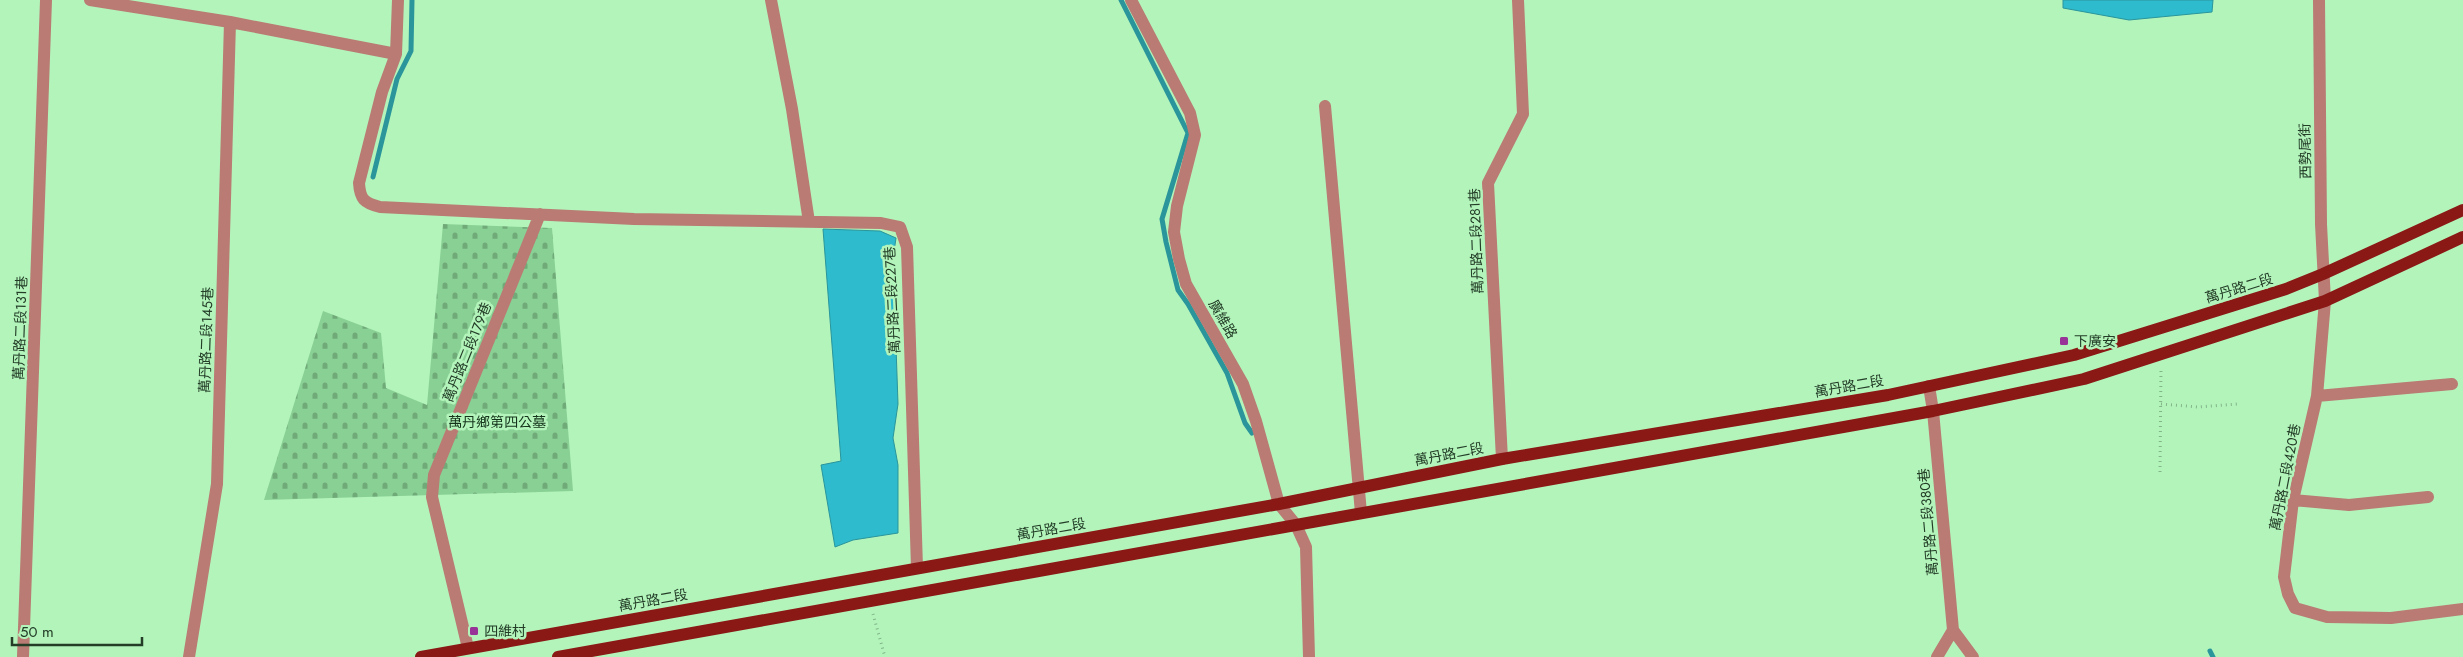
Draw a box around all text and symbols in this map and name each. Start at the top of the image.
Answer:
street label: 西勢尾街 [2295,123,2315,179]
street label: 萬丹路二段281巷 [1464,188,1488,294]
street label: 萬丹路二段227巷 [879,246,905,354]
street label: 萬丹路二段 [2203,268,2275,308]
street label: 萬丹路二段131巷 [8,276,32,380]
street label: 萬丹路二段145巷 [194,287,218,393]
street label: 廣維路 [1204,296,1242,342]
street label: 萬丹路二段179巷 [438,299,496,405]
place label: 下廣安 [2074,331,2116,351]
marker: 下廣安 [2058,335,2070,347]
street label: 萬丹路二段 [1813,370,1885,402]
park label: 萬丹鄉第四公墓 [448,412,546,432]
street label: 萬丹路二段420巷 [2265,422,2305,532]
street label: 萬丹路二段 [1413,438,1485,470]
street label: 萬丹路二段380巷 [1913,467,1943,577]
street label: 萬丹路二段 [1015,513,1087,545]
street label: 萬丹路二段 [617,584,689,616]
scale bar [12,614,142,646]
text: 50 m [20,621,54,643]
place label: 四維村 [484,621,526,641]
marker: 四維村 [468,625,480,637]

